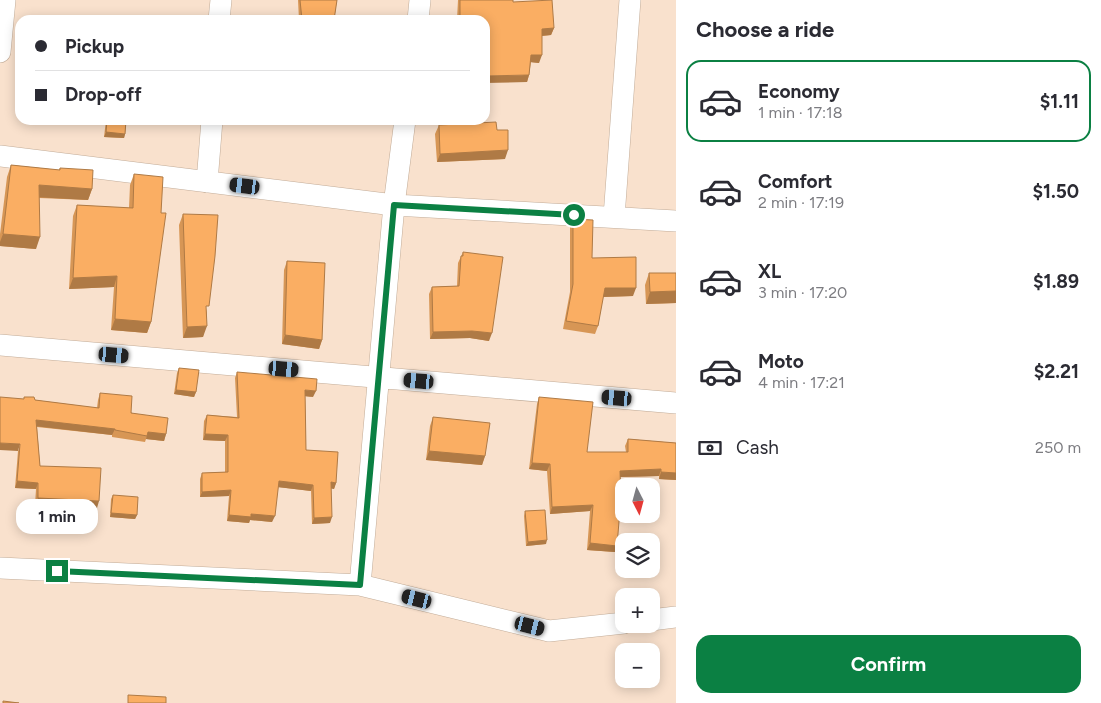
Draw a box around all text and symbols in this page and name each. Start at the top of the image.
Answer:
text: Choose a ride [696,16,834,43]
text: Pickup [65,35,124,58]
icon: car [698,79,743,124]
text: Economy [758,80,840,103]
text: Drop-off [65,83,142,106]
text: $1.11 [1040,90,1079,113]
text: 1 min · 17:18 [758,103,842,122]
icon: car [698,169,743,214]
text: Comfort [758,170,833,193]
car [229,177,260,195]
text: $1.50 [1032,180,1079,203]
text: 2 min · 17:19 [758,193,844,212]
route start [563,204,585,226]
icon: car [698,259,743,304]
text: XL [758,260,781,283]
text: $1.89 [1033,270,1079,293]
text: 3 min · 17:20 [758,283,847,302]
car [98,346,129,364]
icon: car [698,349,743,394]
text: Moto [758,350,804,373]
car [268,360,299,378]
text: $2.21 [1034,360,1079,383]
car [403,372,434,390]
text: 4 min · 17:21 [758,373,845,392]
car [601,389,632,407]
icon: cash [696,434,724,462]
text: Cash [736,436,779,459]
text: 250 m [1035,438,1081,457]
north arrow [615,478,660,522]
map controls [615,478,660,688]
callout: 1 min [16,498,98,534]
text: 1 min [38,507,76,526]
button: layers [615,533,660,578]
route end [46,560,68,582]
car [400,588,433,610]
button: + [615,588,660,633]
car [513,615,546,637]
button: Confirm [696,635,1081,693]
button: − [615,643,660,688]

